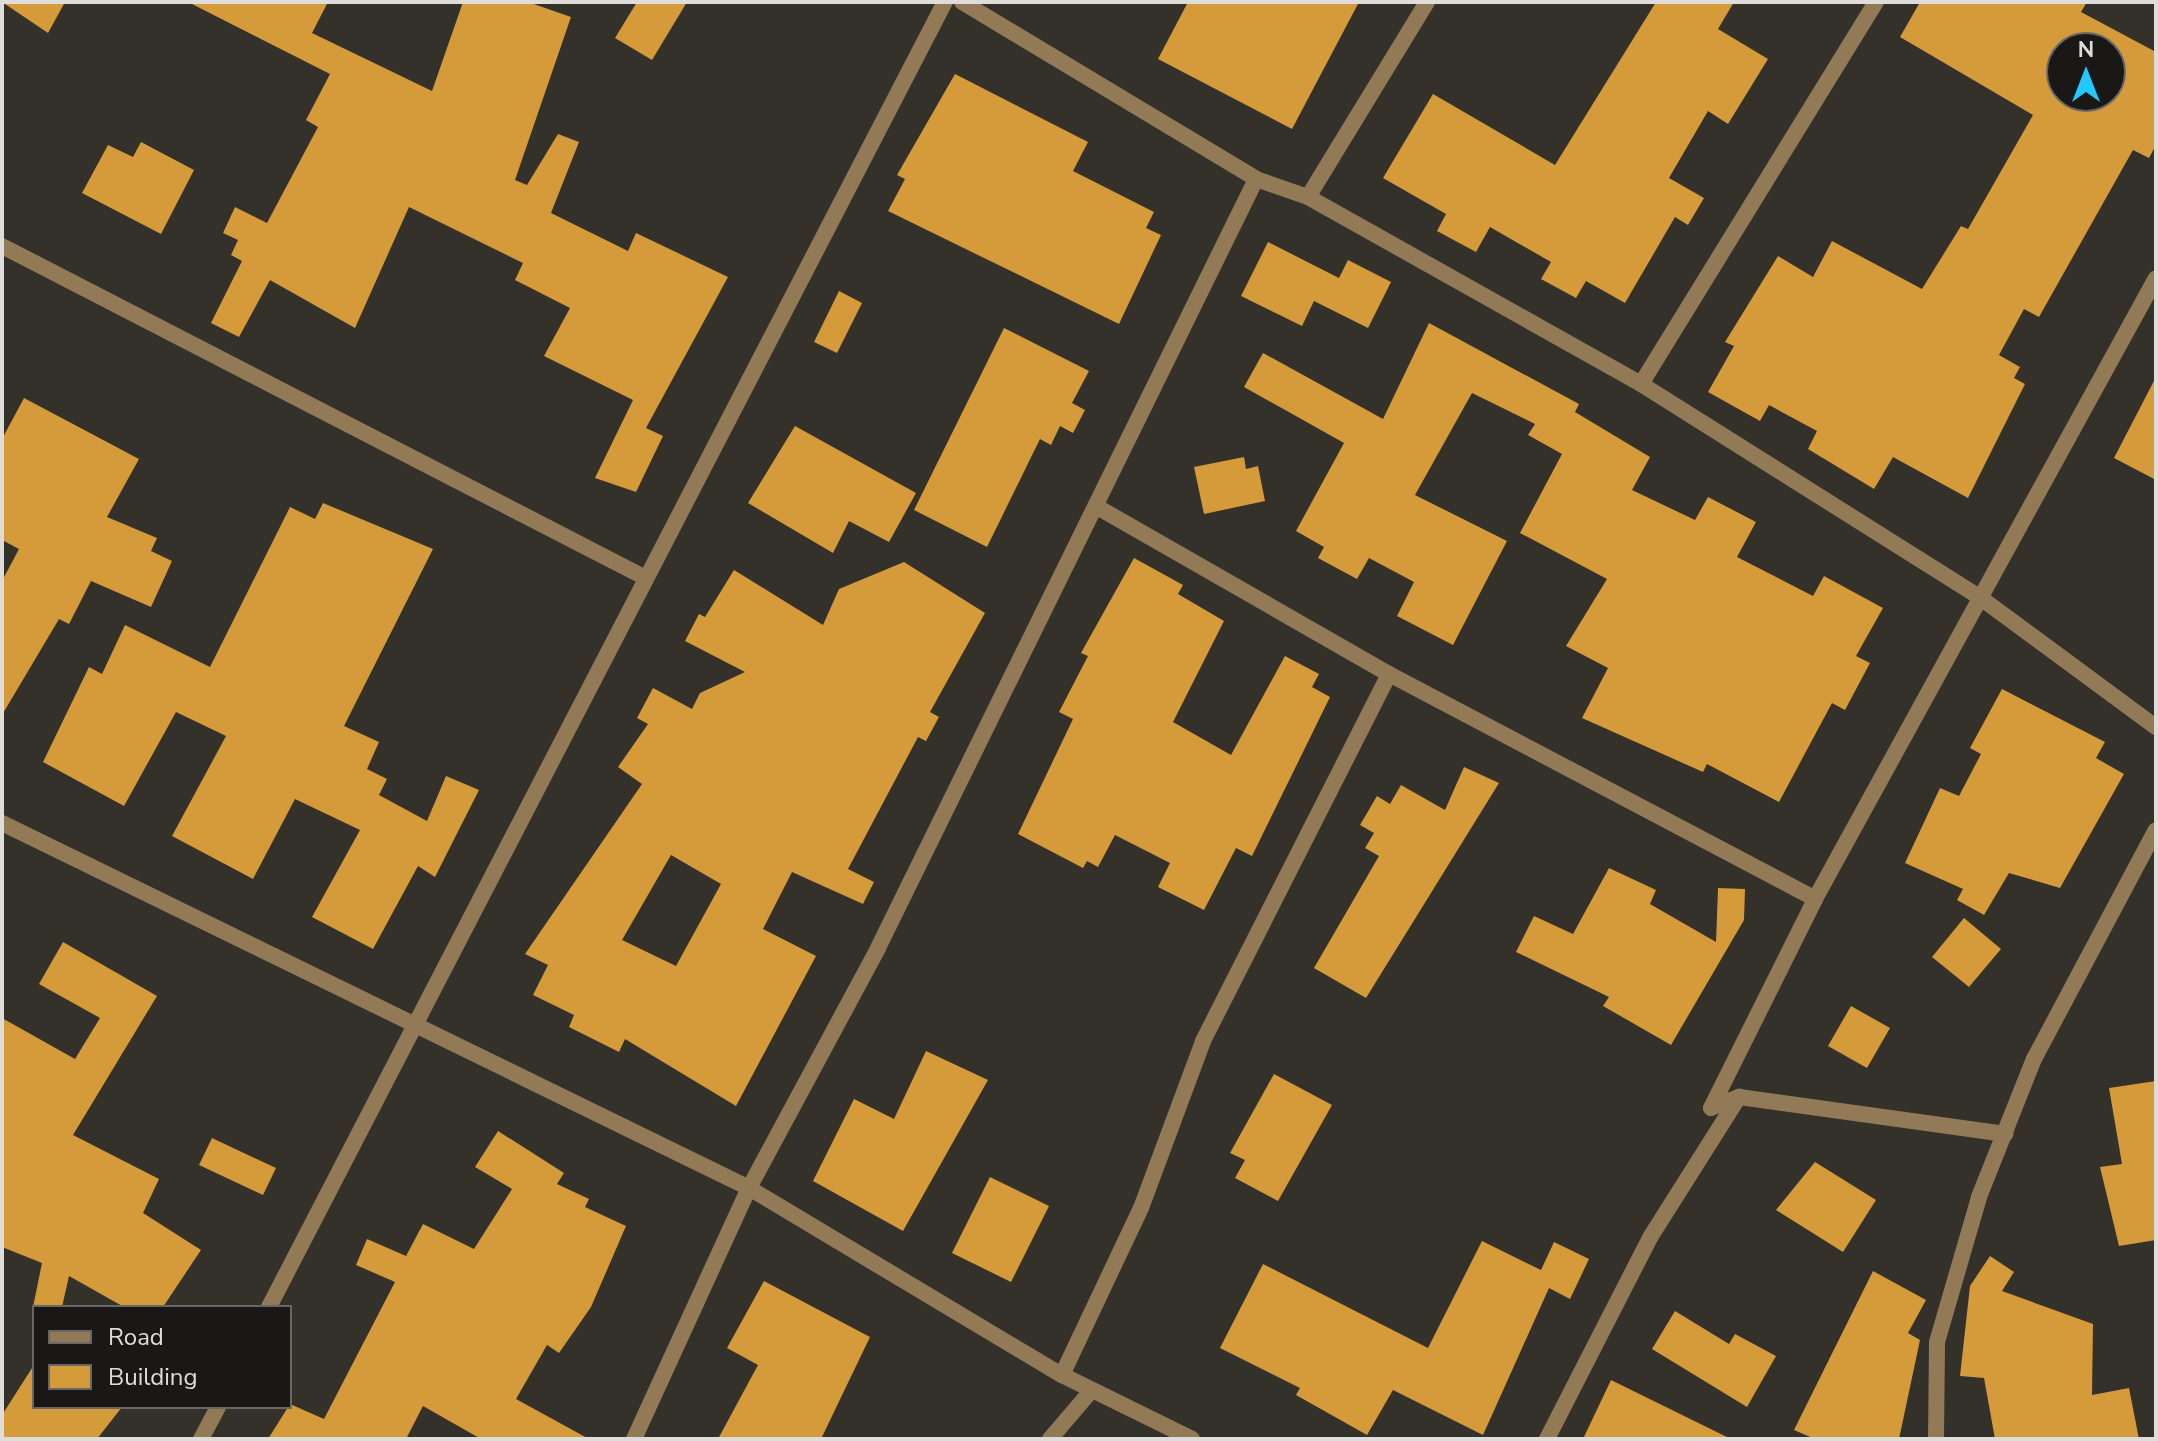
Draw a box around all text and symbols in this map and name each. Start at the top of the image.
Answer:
north arrow [2046,32,2126,112]
text: N [2078,35,2094,65]
legend [32,1305,292,1409]
text: Road [108,1321,164,1353]
text: Building [108,1361,198,1393]

